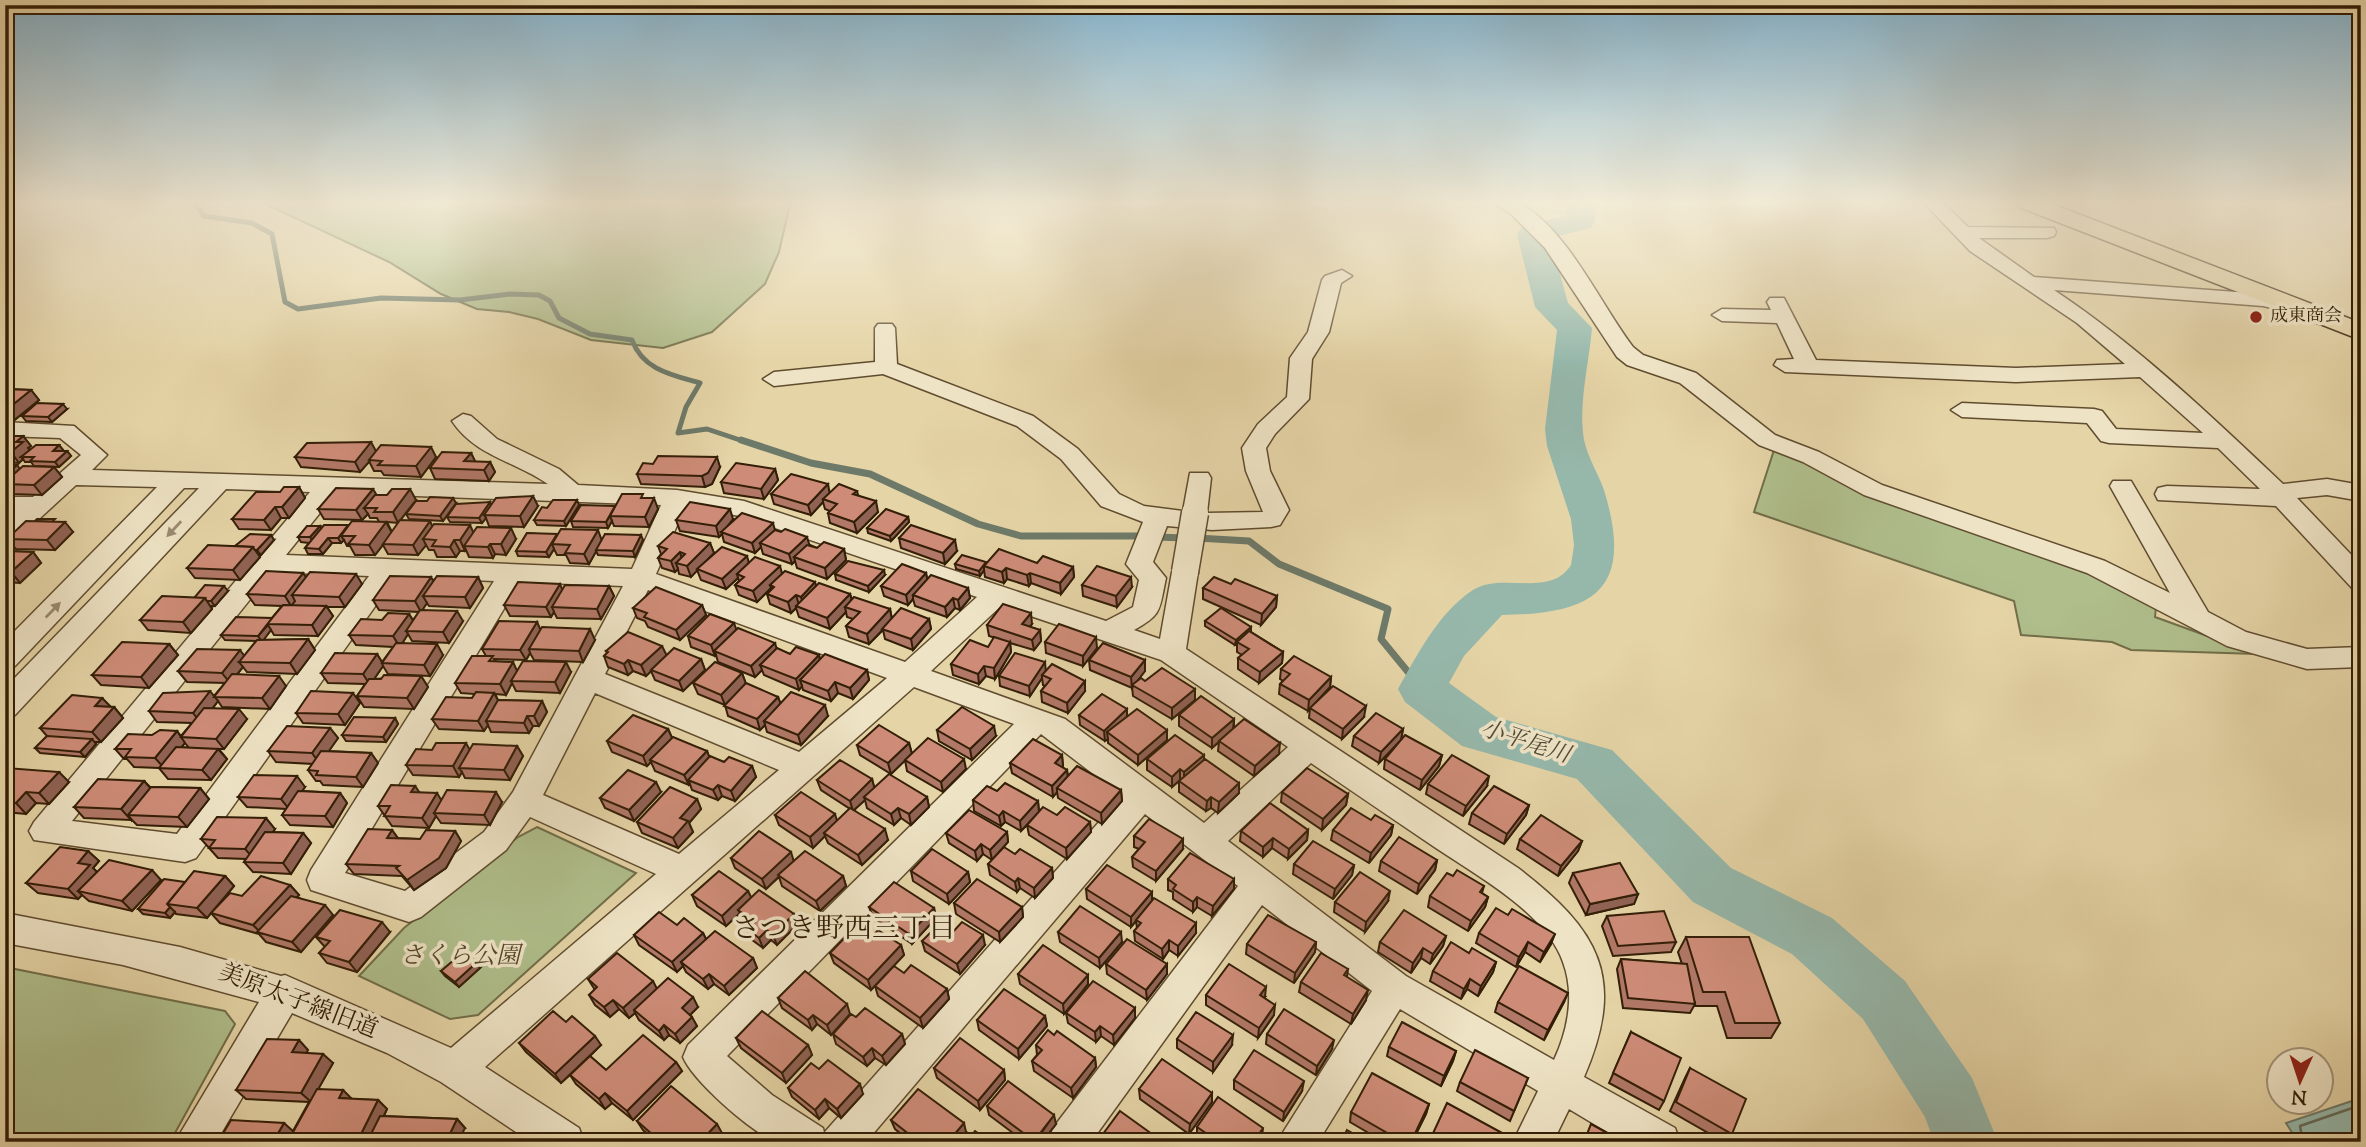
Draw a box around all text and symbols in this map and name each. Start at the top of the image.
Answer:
place label: 成東商会 [2270,304,2342,330]
marker: 成東商会 [2248,309,2264,325]
one-way arrow [167,520,183,537]
one-way arrow [44,602,60,619]
water label: 小平尾川 [1476,713,1577,774]
district label: さつき野西三丁目 [732,910,956,950]
park label: さくら公園 [400,940,524,974]
street label: 美原太子線旧道 [213,956,383,1048]
north arrow [2264,1046,2334,1116]
text: N [2291,1082,2308,1109]

